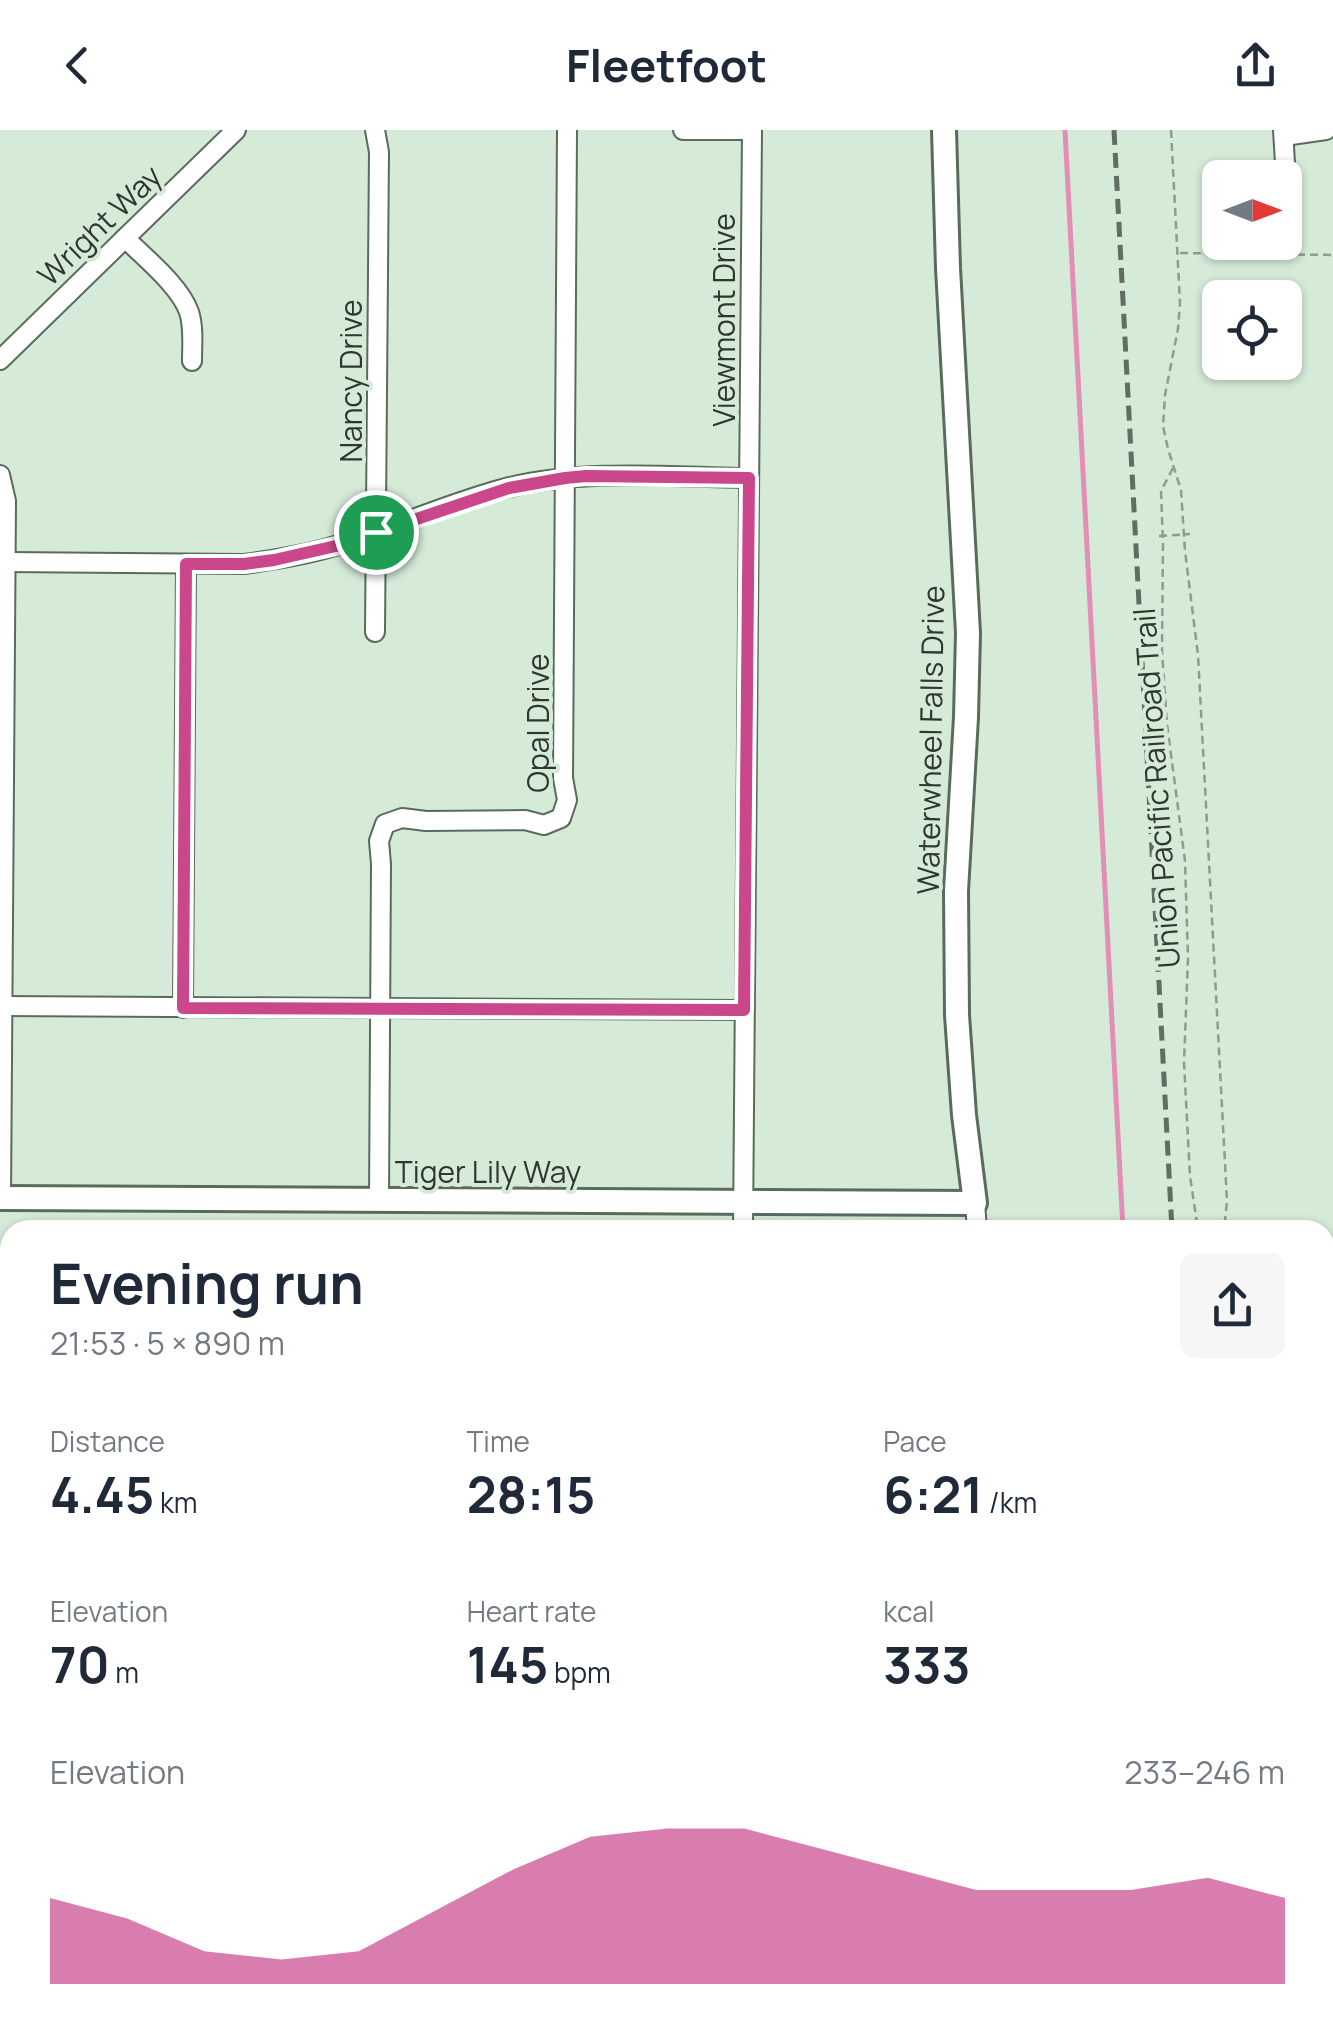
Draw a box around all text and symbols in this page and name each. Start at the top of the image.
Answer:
text: Fleetfoot [566,34,767,96]
icon: back [50,38,105,93]
icon: share [1228,38,1283,93]
street label: Wright Way [28,155,170,295]
north arrow [1202,160,1302,260]
map controls [1202,160,1302,380]
street label: Viewmont Drive [703,213,744,427]
button: locate [1202,280,1302,380]
street label: Nancy Drive [330,300,371,462]
pin [334,490,419,575]
icon: arrive [349,505,404,560]
street label: Waterwheel Falls Drive [907,585,953,895]
street label: Union Pacific Railroad Trail [1123,607,1189,969]
street label: Opal Drive [517,653,558,793]
street label: Tiger Lily Way [395,1151,581,1192]
text: Evening run [50,1245,364,1321]
button: share [1180,1253,1285,1358]
text: 21:53 · 5 × 890 m [50,1321,285,1365]
text: Distance [50,1422,165,1460]
text: Time [467,1422,530,1460]
text: Pace [883,1422,947,1460]
text: 4.45 [50,1460,154,1528]
text: 28:15 [467,1460,595,1528]
text: 6:21 [883,1460,983,1528]
text: km [154,1483,198,1521]
text: /km [983,1483,1037,1521]
text: Elevation [50,1592,168,1630]
text: Heart rate [467,1592,596,1630]
text: kcal [883,1592,934,1630]
text: 70 [50,1630,110,1698]
text: 145 [467,1630,548,1698]
text: 333 [883,1630,971,1698]
text: m [110,1653,139,1691]
text: bpm [548,1653,611,1691]
text: Elevation [50,1750,185,1794]
text: 233–246 m [1124,1750,1285,1794]

